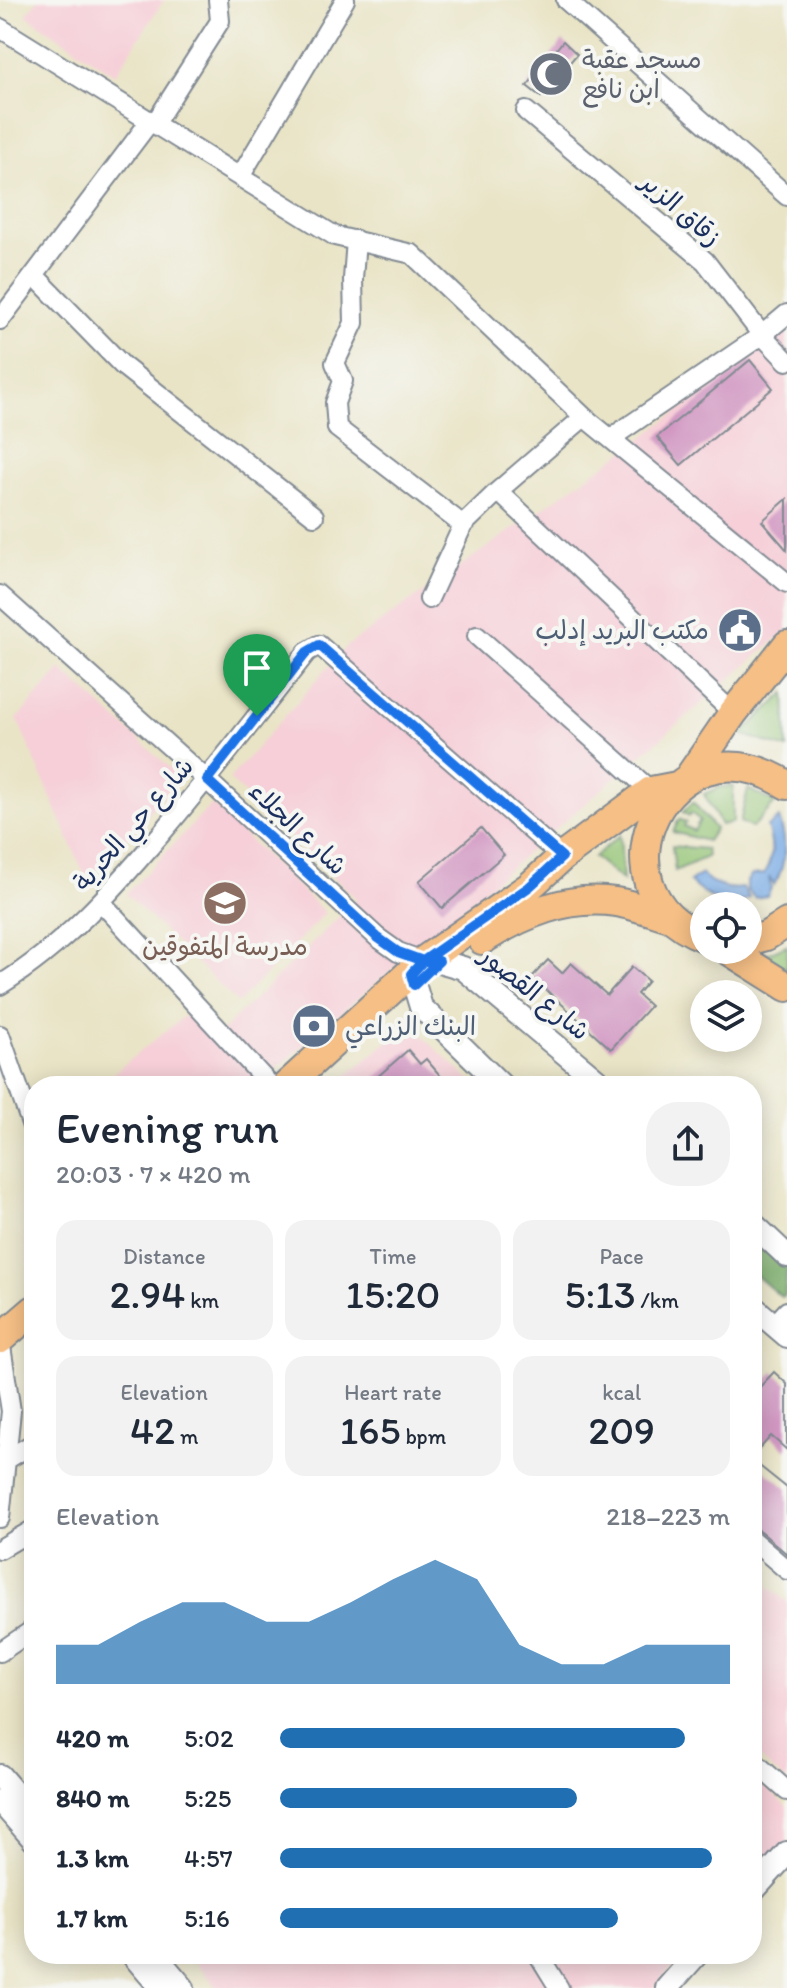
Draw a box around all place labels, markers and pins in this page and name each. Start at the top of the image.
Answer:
place label: مسجد عقبة ابن نافع [582,43,702,108]
mosque icon: مسجد عقبة ابن نافع [527,50,575,98]
public building icon: مكتب البريد إدلب [716,606,764,654]
place label: مكتب البريد إدلب [535,614,709,647]
pin [223,634,291,716]
school or university icon: مدرسة المتفوقين [201,879,249,927]
place label: مدرسة المتفوقين [142,930,308,962]
bank icon: البنك الزراعي [290,1002,338,1050]
place label: البنك الزراعي [345,1010,476,1049]

